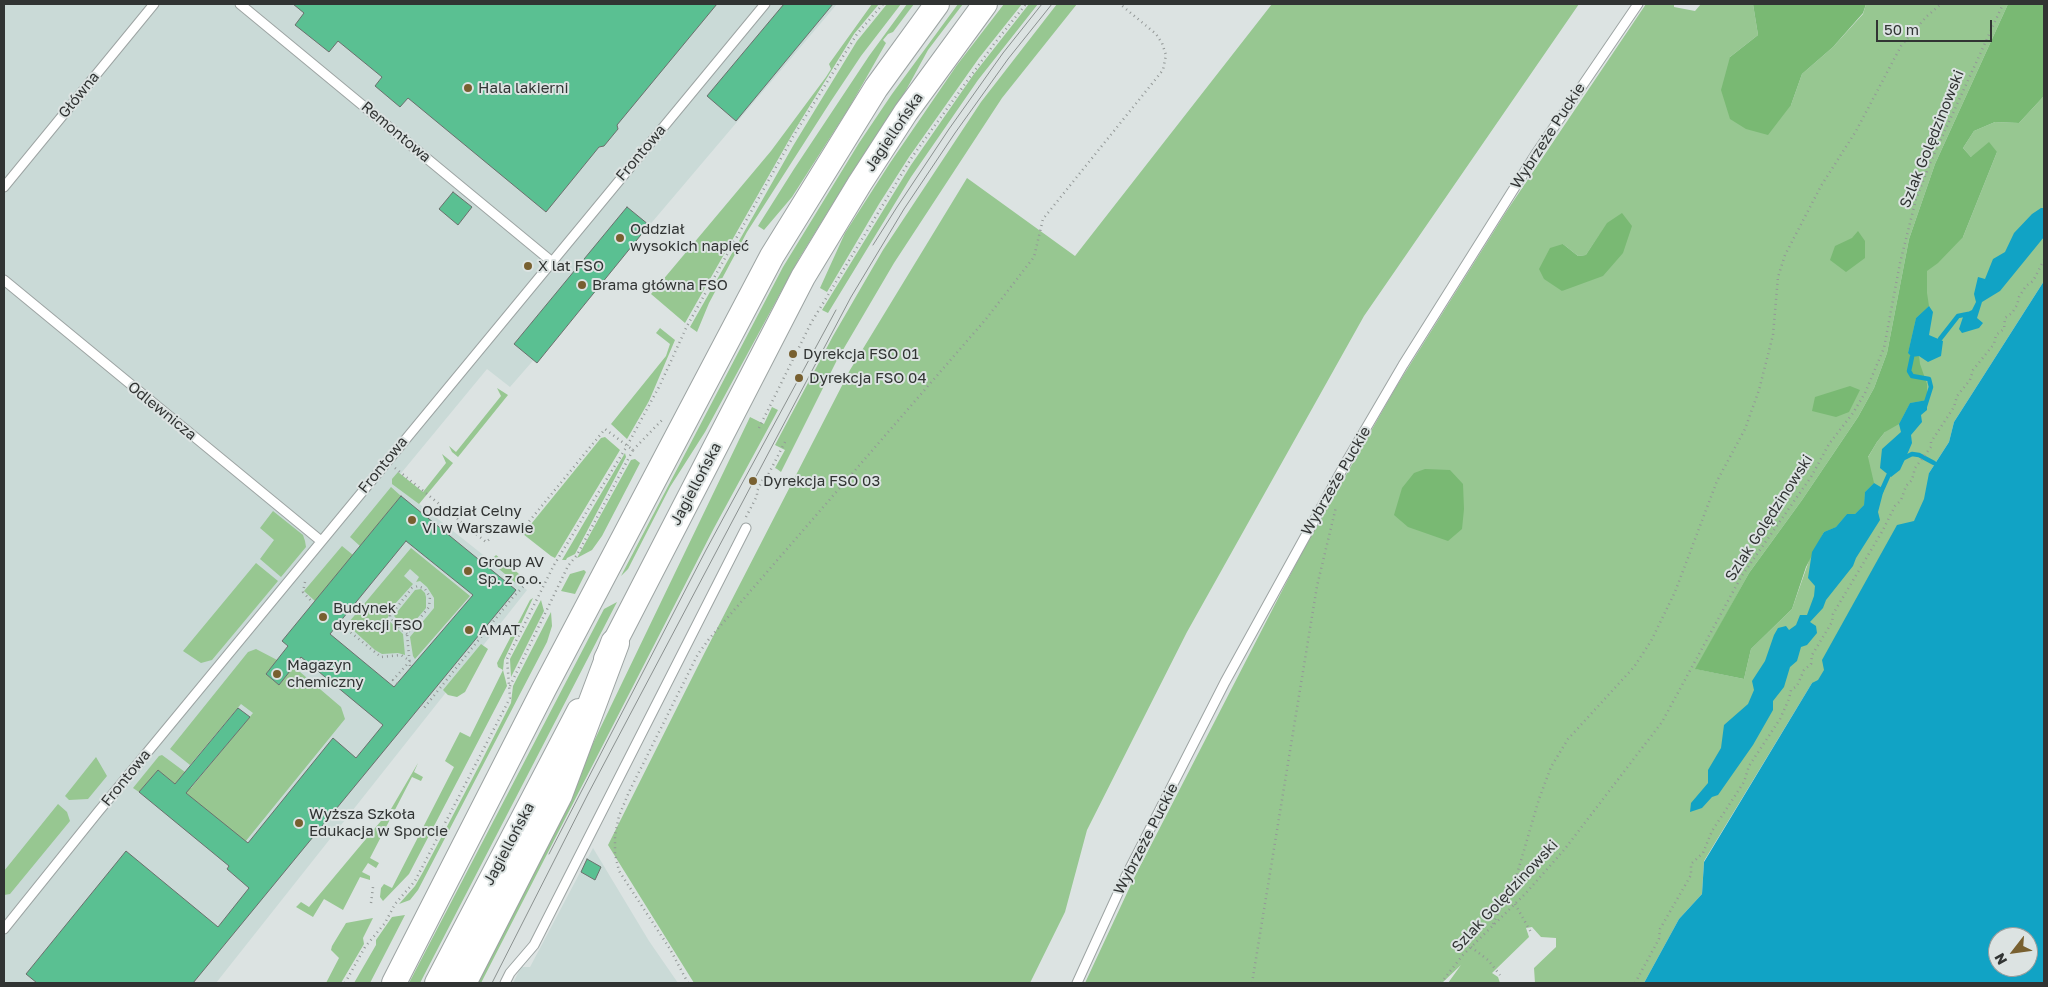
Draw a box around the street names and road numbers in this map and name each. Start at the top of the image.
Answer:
street label: Szlak Golędzinowski [1896,67,1968,211]
street label: Główna [55,68,103,122]
street label: Wybrzeże Puckie [1507,80,1589,192]
street label: Jagiellońska [861,89,927,175]
street label: Remontowa [358,98,434,166]
street label: Frontowa [612,121,670,185]
street label: Odlewnicza [124,378,200,444]
street label: Wybrzeże Puckie [1298,423,1374,539]
street label: Frontowa [355,433,411,497]
street label: Jagiellońska [667,440,725,528]
street label: Szlak Golędzinowski [1721,451,1817,585]
street label: Frontowa [98,746,154,810]
street label: Wybrzeże Puckie [1110,780,1182,898]
street label: Jagiellońska [480,800,538,888]
street label: Szlak Golędzinowski [1448,836,1562,956]

